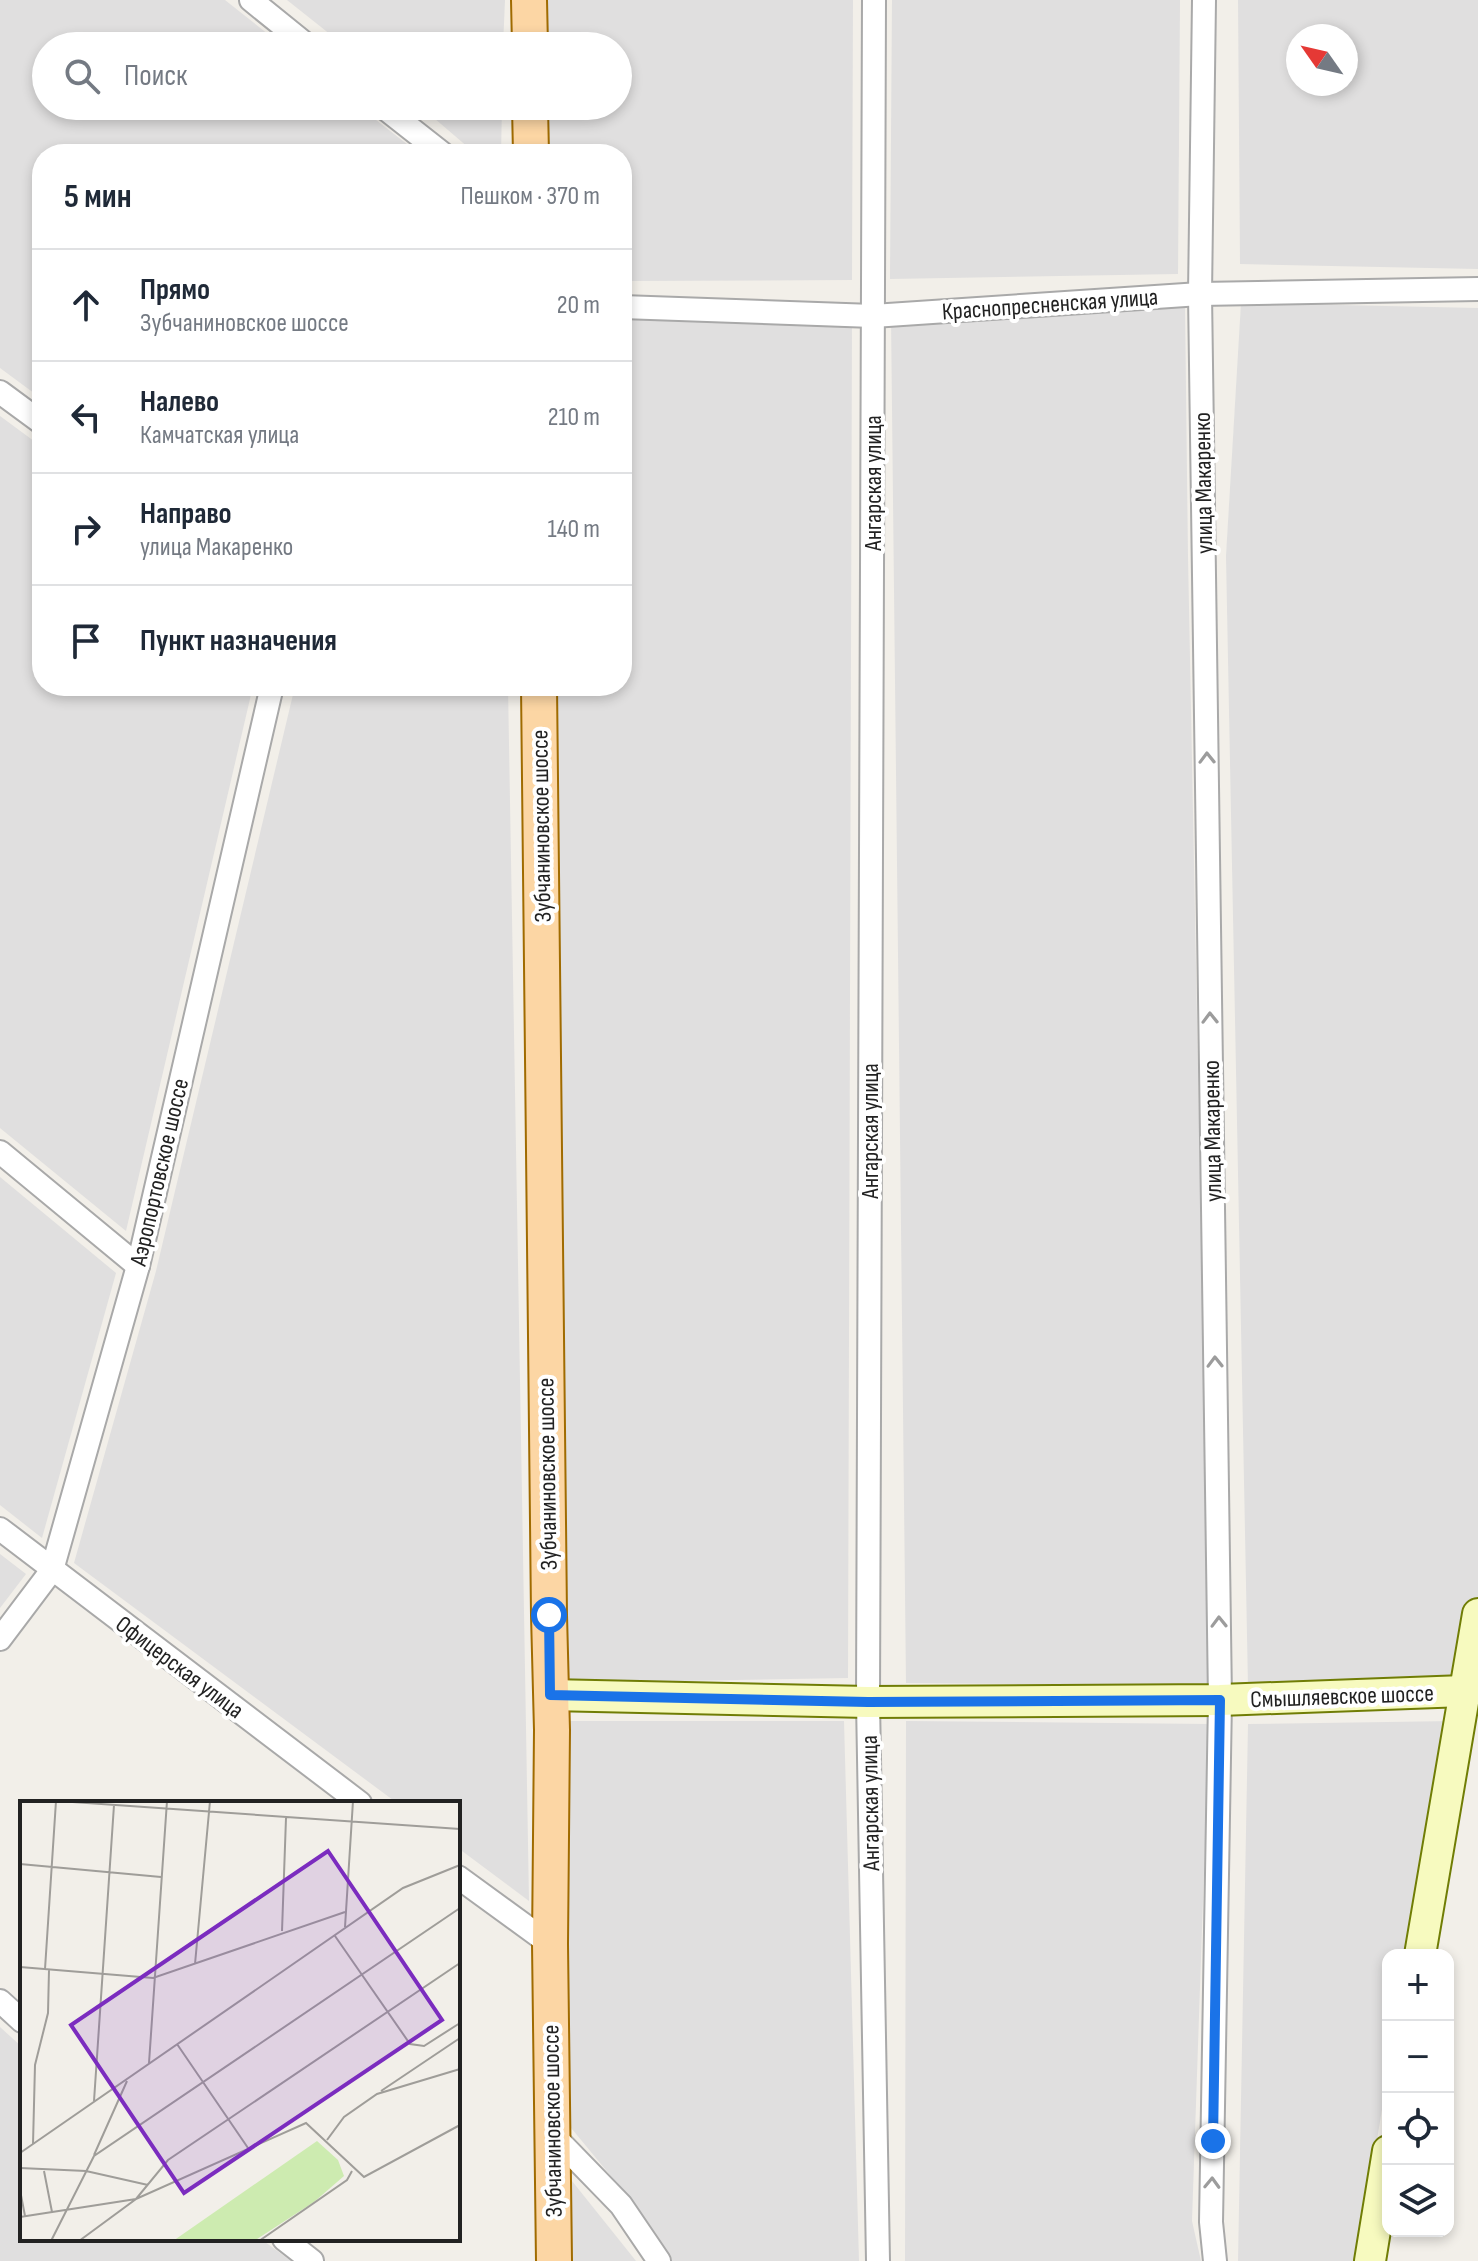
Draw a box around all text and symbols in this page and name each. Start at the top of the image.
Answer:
north arrow [1286,24,1358,96]
search box [32,32,632,120]
icon: search [60,54,104,98]
text: Поиск [124,58,187,94]
text: 5 мин [64,176,132,217]
text: Пешком · 370 m [460,181,600,212]
text: Прямо [140,272,210,308]
street label: Краснопресненская улица [941,282,1159,327]
icon: ahead [64,283,108,327]
text: 20 m [557,290,600,321]
text: Зубчаниновское шоссе [140,308,349,339]
text: Налево [140,384,219,420]
icon: left [64,395,108,439]
text: 210 m [548,402,600,433]
street label: улица Макаренко [1188,412,1219,554]
street label: Ангарская улица [859,415,888,552]
text: Камчатская улица [140,420,299,451]
text: Направо [140,496,232,532]
icon: right [64,507,108,551]
text: 140 m [548,514,600,545]
text: улица Макаренко [140,532,293,563]
icon: arrive [64,619,108,663]
text: Пункт назначения [140,623,337,659]
street label: Зубчаниновское шоссе [525,729,558,923]
one-way arrow [1198,751,1216,764]
one-way arrow [1202,1011,1219,1024]
street label: улица Макаренко [1197,1060,1228,1202]
street label: Ангарская улица [856,1063,885,1200]
street label: Аэропортовское шоссе [124,1076,195,1270]
one-way arrow [1206,1355,1224,1368]
street label: Зубчаниновское шоссе [531,1377,564,1571]
route start [531,1597,567,1633]
street label: Офицерская улица [110,1610,249,1725]
one-way arrow [1210,1615,1228,1628]
street label: Смышляевское шоссе [1250,1679,1434,1714]
street label: Ангарская улица [855,1735,886,1872]
inset map [20,1801,460,2241]
map controls [1382,1949,1454,2237]
button: + [1382,1949,1454,2021]
button: − [1382,2021,1454,2093]
street label: Зубчаниновское шоссе [536,2024,569,2218]
button: locate [1382,2093,1454,2165]
route end [1195,2123,1231,2159]
button: layers [1382,2165,1454,2237]
one-way arrow [1204,2176,1221,2189]

